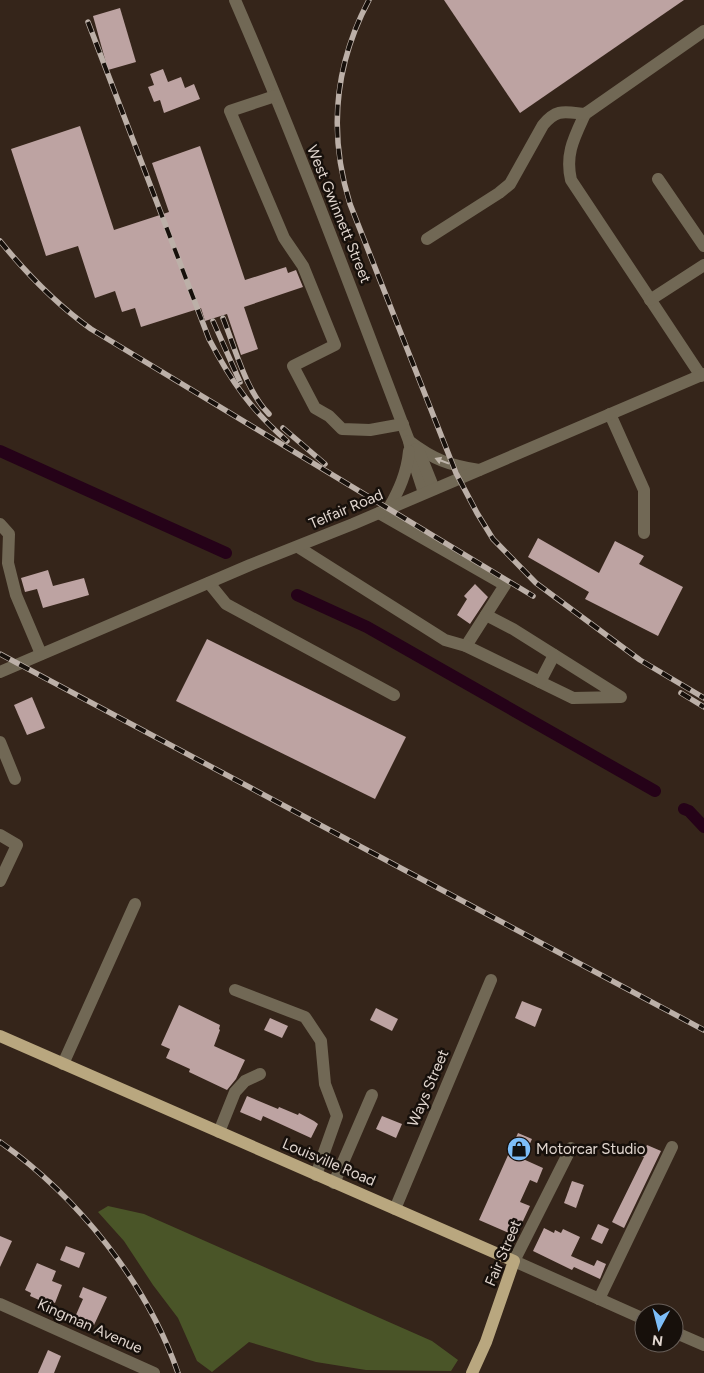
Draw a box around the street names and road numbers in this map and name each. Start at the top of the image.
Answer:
street label: West Gwinnett Street [303,142,375,286]
street label: Telfair Road [306,485,386,533]
street label: Ways Street [404,1046,452,1129]
street label: Louisville Road [280,1134,378,1190]
street label: Fair Street [481,1217,525,1289]
street label: Kingman Avenue [35,1295,145,1357]

